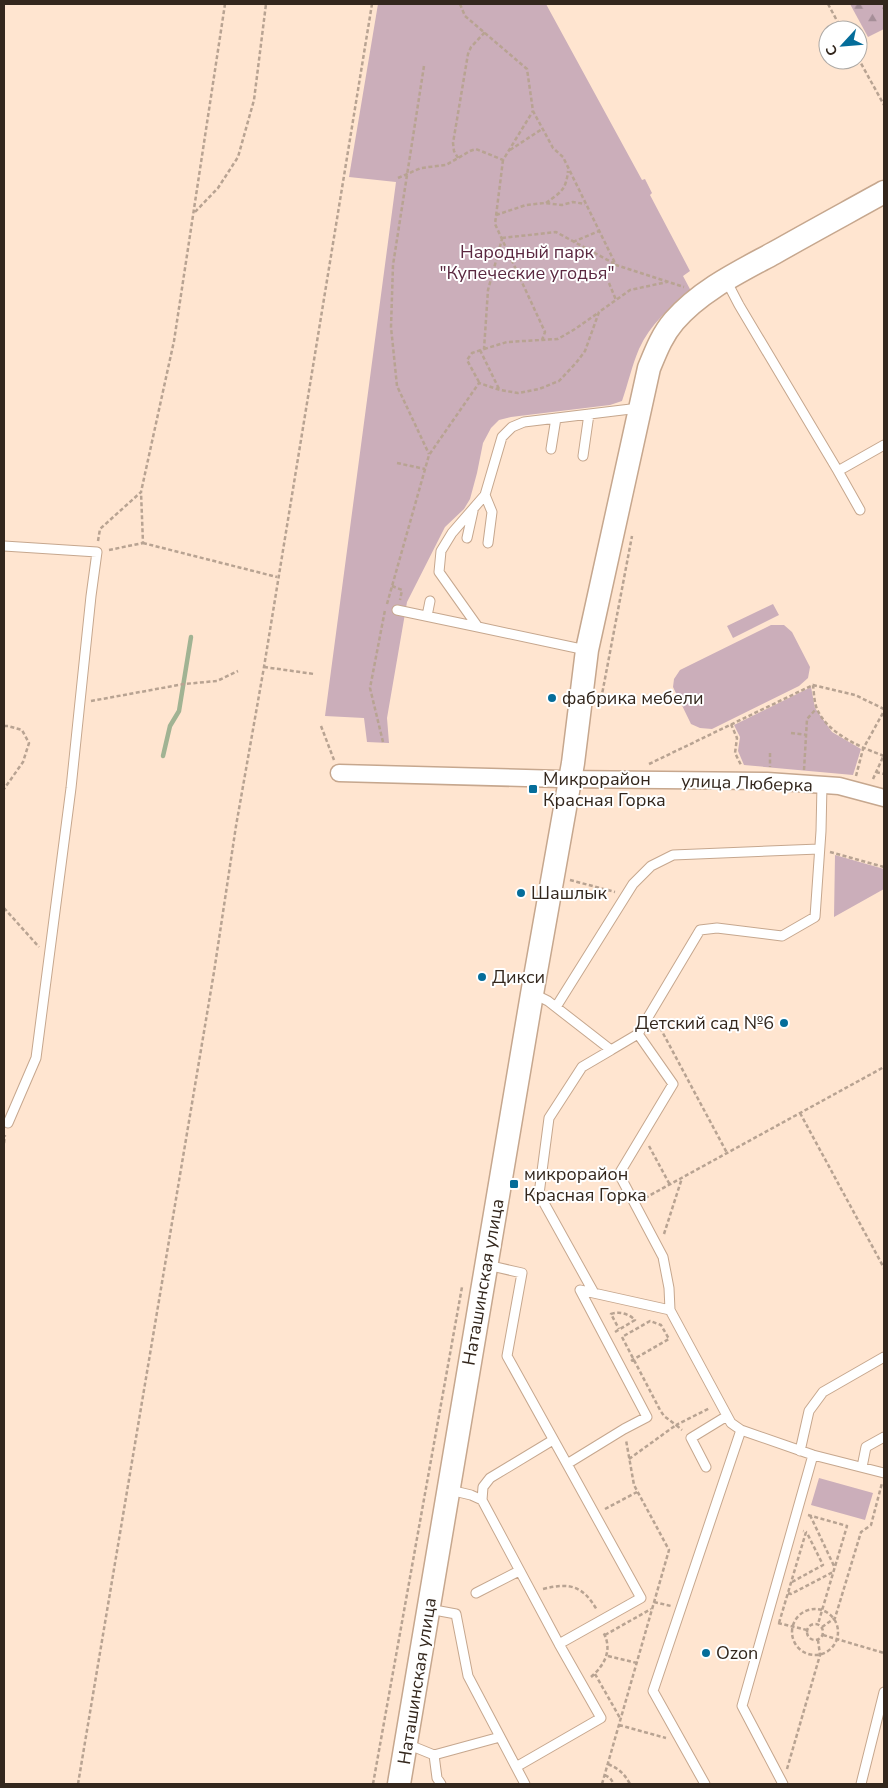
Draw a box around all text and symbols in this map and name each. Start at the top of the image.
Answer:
north arrow [818,20,868,70]
text: С [821,42,842,59]
park label: Народный парк "Купеческие угодья" [439,240,615,285]
place label: фабрика мебели [562,686,704,710]
marker: фабрика мебели [546,692,558,704]
place label: Микрорайон Красная Горка [543,767,666,812]
street label: улица Люберка [681,769,813,797]
marker: Микрорайон Красная Горка [527,783,539,795]
place label: Шашлык [531,881,608,905]
marker: Шашлык [515,887,527,899]
place label: Дикси [492,965,545,989]
marker: Дикси [476,971,488,983]
place label: Детский сад №6 [635,1011,774,1035]
marker: Детский сад №6 [778,1017,790,1029]
place label: микрорайон Красная Горка [524,1162,647,1207]
marker: микрорайон Красная Горка [508,1178,520,1190]
street label: Наташинская улица [457,1197,509,1367]
street label: Наташинская улица [392,1596,442,1766]
place label: Ozon [716,1641,758,1665]
marker: Ozon [700,1647,712,1659]

